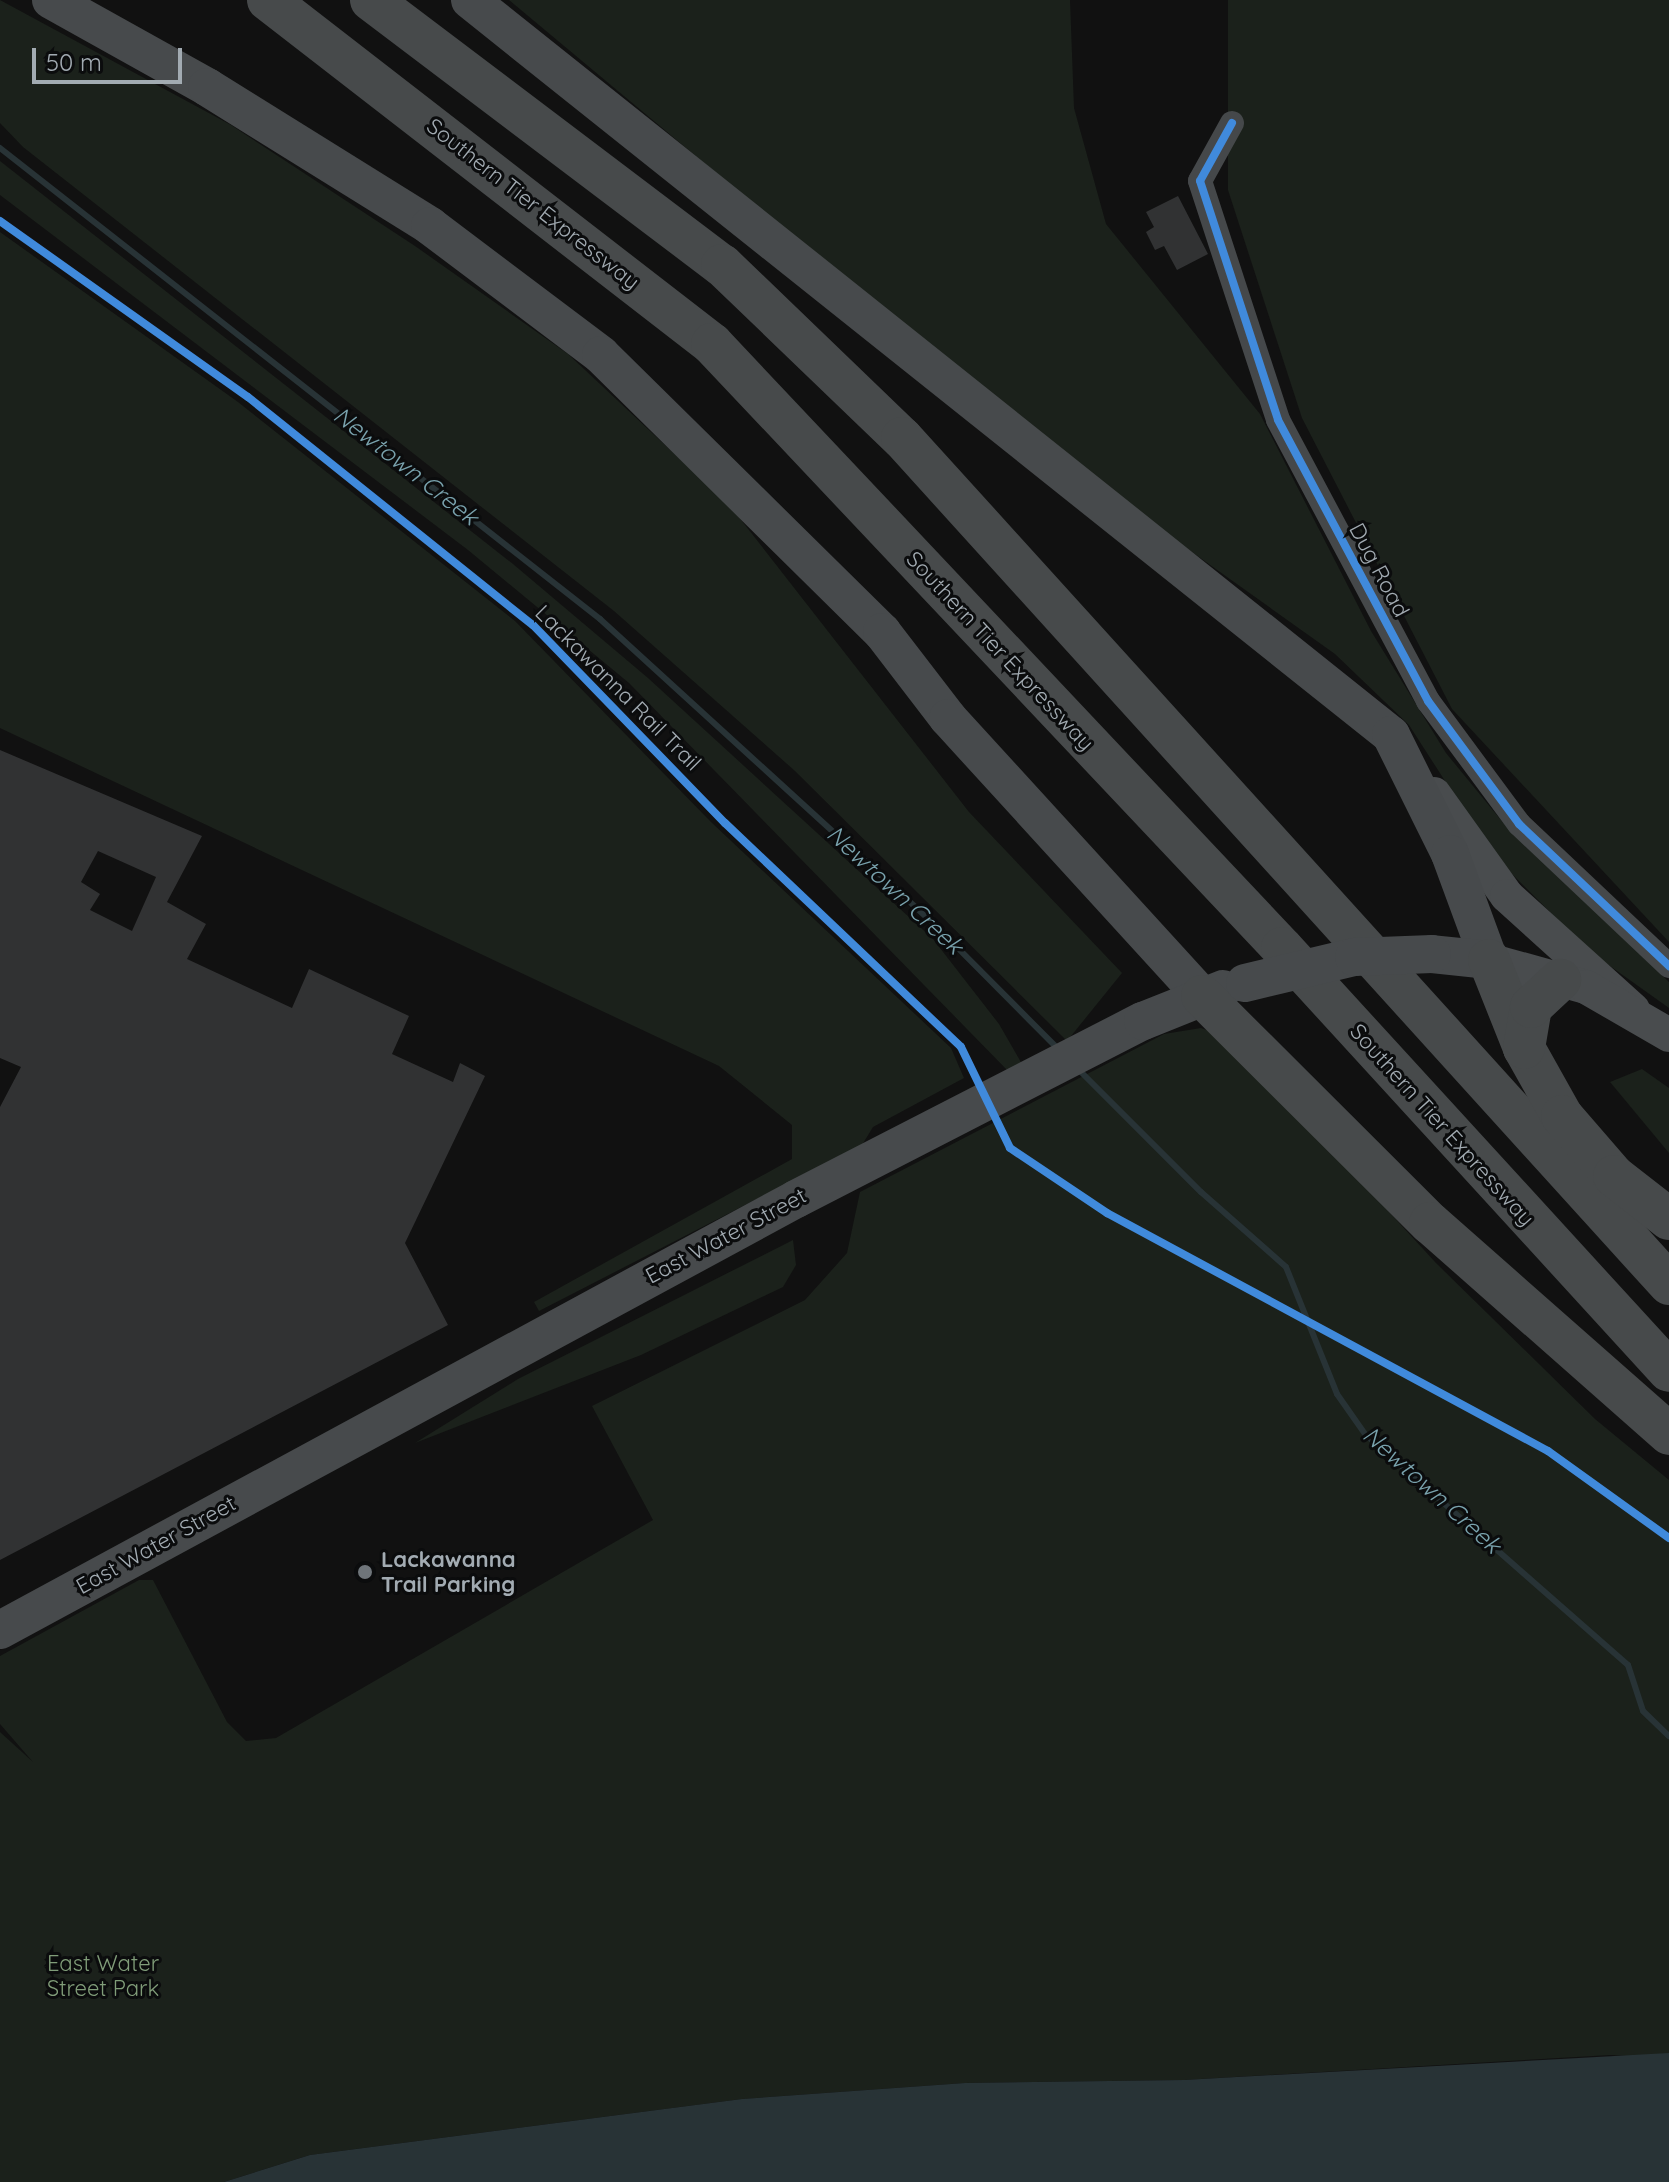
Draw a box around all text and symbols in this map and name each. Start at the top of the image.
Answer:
scale bar [36,32,186,82]
text: 50 m [46,47,102,77]
street label: Southern Tier Expressway [421,113,645,295]
water label: Newtown Creek [328,401,484,531]
street label: Dug Road [1343,519,1415,621]
street label: Southern Tier Expressway [901,546,1099,756]
street label: Lackawanna Rail Trail [530,600,706,776]
water label: Newtown Creek [821,820,969,960]
street label: Southern Tier Expressway [1344,1019,1540,1231]
street label: East Water Street [641,1182,811,1290]
water label: Newtown Creek [1357,1421,1507,1559]
street label: East Water Street [72,1490,240,1600]
place label: Lackawanna Trail Parking [381,1546,516,1598]
marker: Lackawanna Trail Parking [356,1563,374,1581]
park label: East Water Street Park [47,1950,159,2002]

